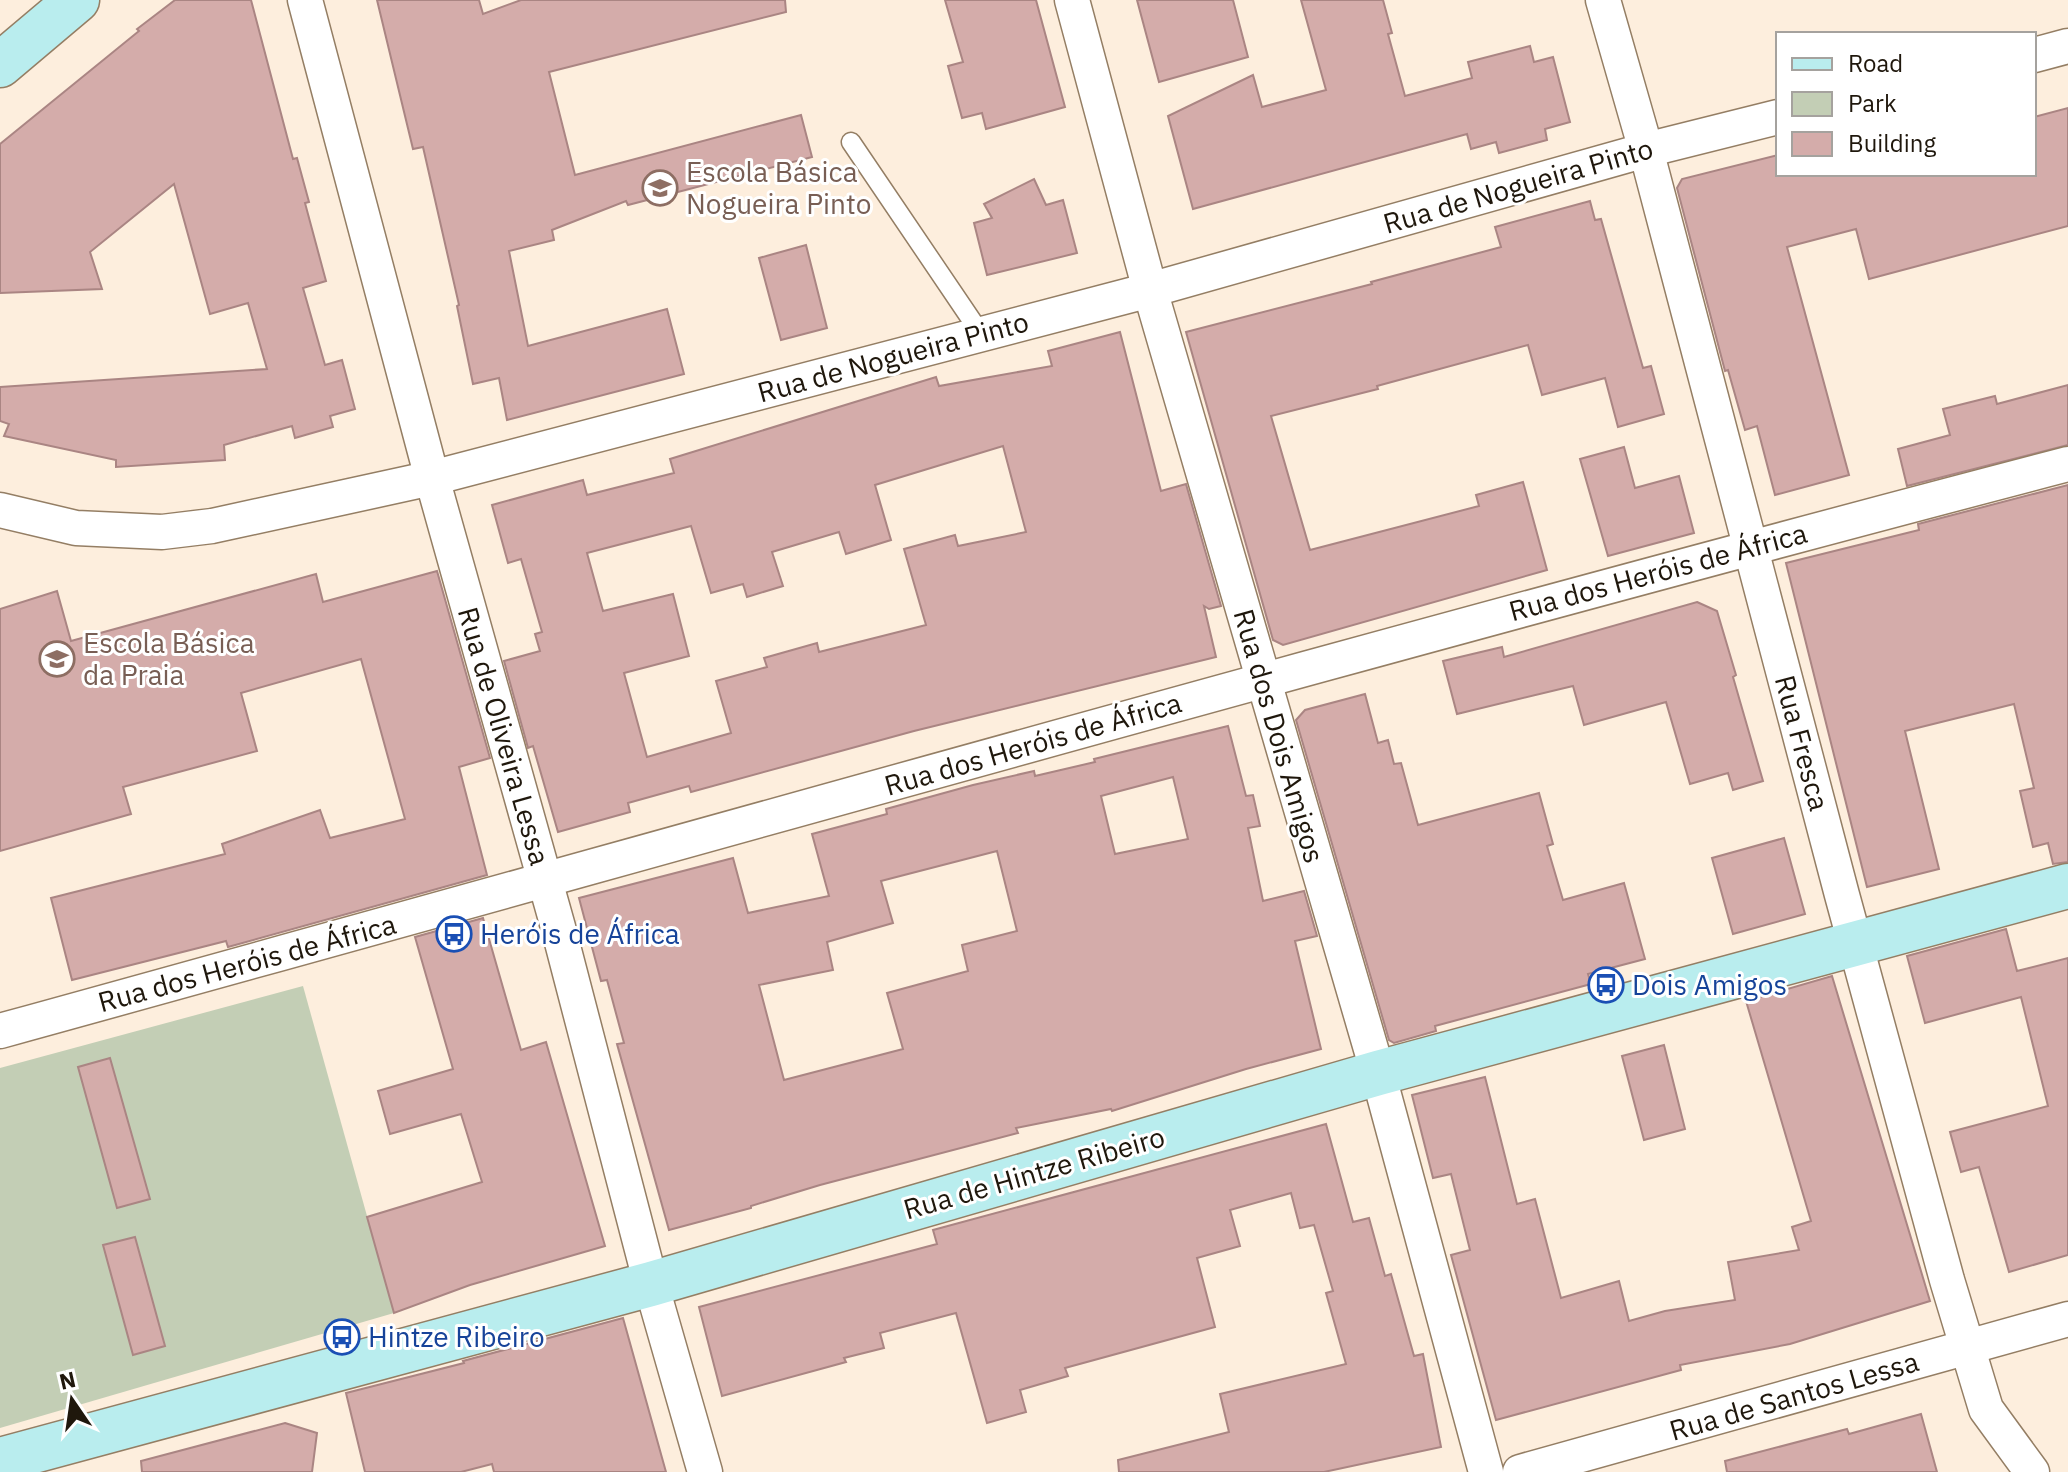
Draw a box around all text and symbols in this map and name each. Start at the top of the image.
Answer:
legend [1776,32,2036,176]
text: Road [1848,47,1903,79]
text: Park [1848,87,1897,119]
text: Building [1848,127,1936,159]
street label: Rua de Nogueira Pinto [1379,129,1657,242]
place label: Escola Básica Nogueira Pinto [686,153,871,222]
school or university icon: Escola Básica Nogueira Pinto [641,169,679,207]
street label: Rua de Nogueira Pinto [753,303,1032,410]
street label: Rua dos Heróis de África [1505,514,1811,629]
street label: Rua de Oliveira Lessa [450,602,559,869]
street label: Rua dos Dois Amigos [1226,605,1333,867]
place label: Escola Básica da Praia [83,624,255,693]
school or university icon: Escola Básica da Praia [38,640,76,678]
street label: Rua Fresca [1767,671,1838,815]
street label: Rua dos Heróis de África [880,683,1186,804]
street label: Rua dos Heróis de África [94,905,400,1020]
bus stop icon: Heróis de África [435,915,473,953]
place label: Heróis de África [480,915,680,952]
bus stop icon: Dois Amigos [1587,966,1625,1004]
place label: Dois Amigos [1632,966,1787,1003]
street label: Rua de Hintze Ribeiro [899,1117,1169,1228]
bus stop icon: Hintze Ribeiro [323,1318,361,1356]
place label: Hintze Ribeiro [368,1318,545,1355]
street label: Rua de Santos Lessa [1665,1342,1923,1449]
north arrow [32,1360,112,1440]
text: N [56,1364,78,1396]

